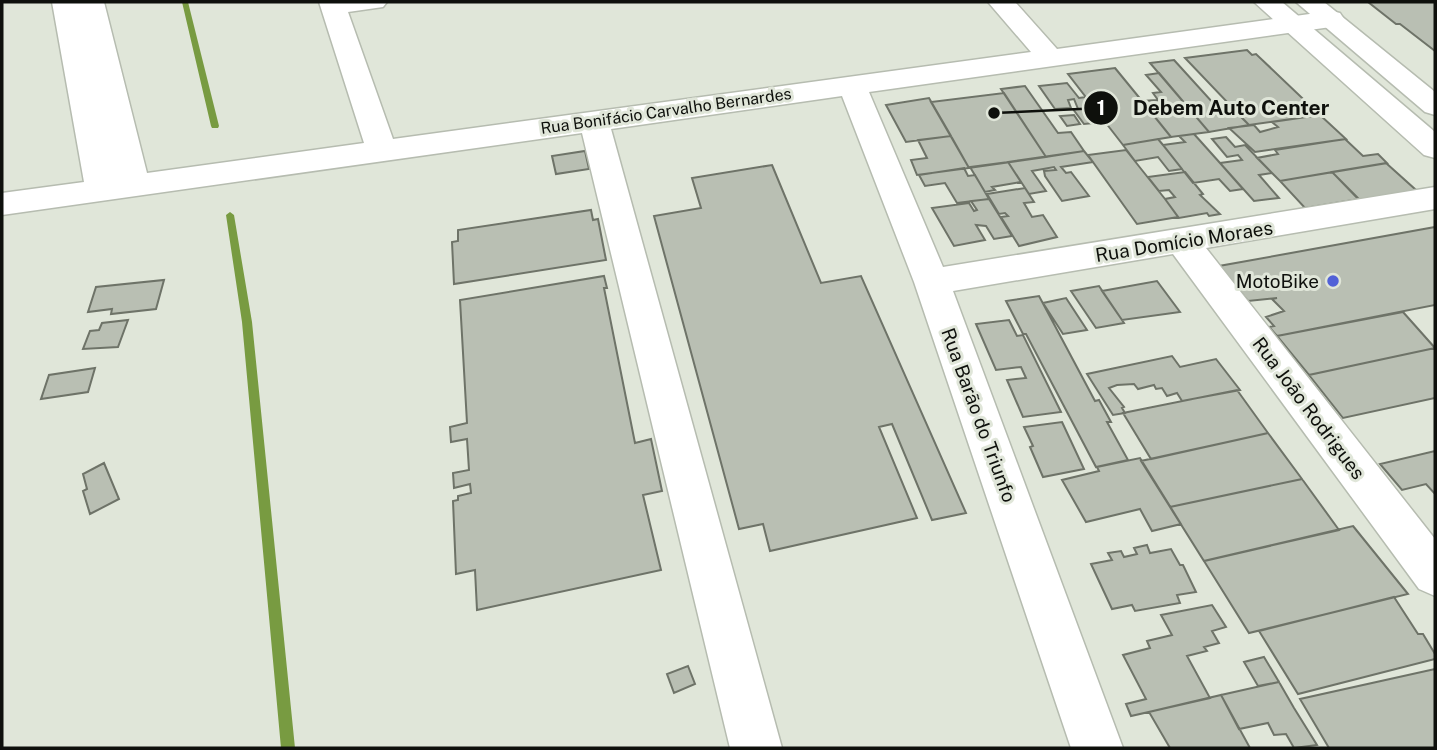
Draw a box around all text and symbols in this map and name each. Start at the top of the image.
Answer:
street label: Rua Bonifácio Carvalho Bernardes [539,84,793,138]
callout: Debem Auto Center [1083,87,1343,129]
text: 1 [1097,95,1106,120]
text: Debem Auto Center [1133,95,1330,120]
street label: Rua Domício Moraes [1094,216,1274,266]
place label: MotoBike [1236,270,1319,292]
marker: MotoBike [1325,273,1341,289]
street label: Rua Barão do Triunfo [937,325,1021,505]
street label: Rua João Rodrigues [1248,333,1370,483]

